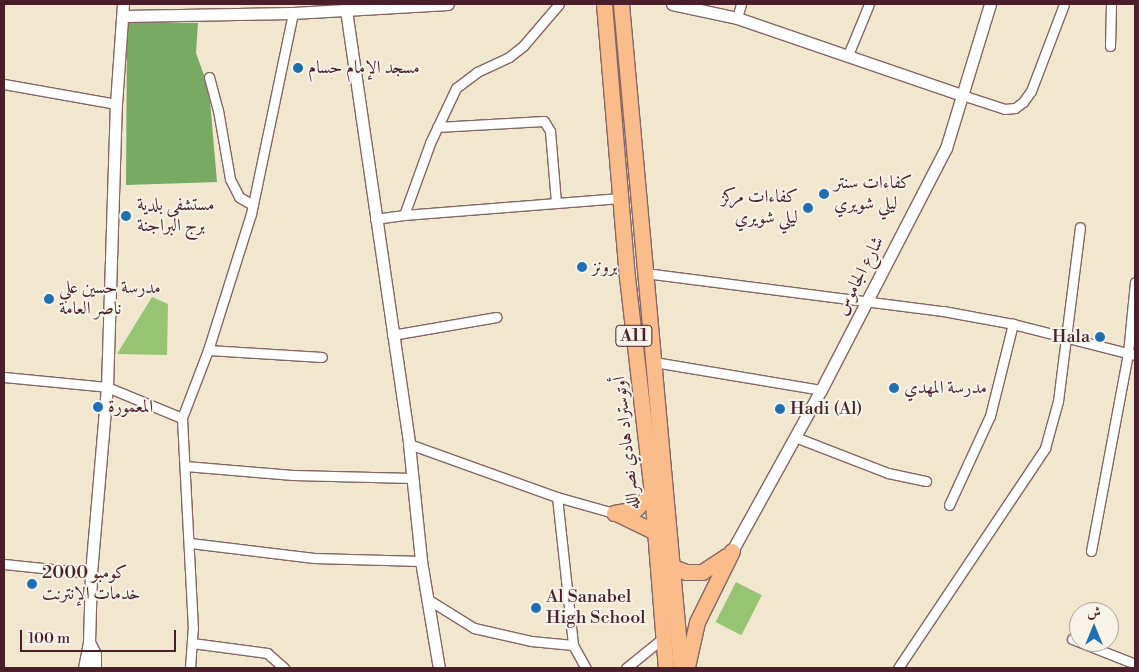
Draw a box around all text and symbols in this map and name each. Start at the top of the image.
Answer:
place label: مسجد الإمام حسام [308,57,420,79]
marker: مسجد الإمام حسام [292,62,304,74]
place label: كفاءات سنتر ليلي شويري [834,173,912,215]
place label: كفاءات مركز ليلي شويري [721,187,798,230]
marker: كفاءات سنتر ليلي شويري [818,188,830,200]
place label: مستشفی بلدیة برج البراجنة [137,195,215,238]
marker: كفاءات مركز ليلي شويري [802,202,814,214]
marker: مستشفی بلدیة برج البراجنة [119,209,133,223]
street label: شارع الجاموس [831,233,889,319]
place label: برونز [592,256,618,278]
marker: برونز [576,261,588,273]
place label: مدرسة حسين علي ناصر العامة [59,278,161,320]
marker: مدرسة حسين علي ناصر العامة [43,293,55,305]
road number: A11 [615,322,653,350]
place label: Hala [1052,326,1090,348]
marker: Hala [1094,331,1106,343]
street label: أوتوستراد هادي نصرالله [609,375,645,511]
place label: مدرسة المهدي [904,377,987,399]
marker: مدرسة المهدي [888,382,900,394]
place label: المعمورة [108,396,153,418]
place label: Hadi (Al) [790,398,862,420]
marker: المعمورة [92,401,104,413]
marker: Hadi (Al) [774,403,786,415]
place label: كومبو 2000 خدمات الإنترنت [42,563,140,606]
marker: كومبو 2000 خدمات الإنترنت [26,578,38,590]
place label: Al Sanabel High School [546,587,646,630]
marker: Al Sanabel High School [530,602,542,614]
north arrow [1069,602,1119,652]
text: ش [1087,604,1101,622]
scale bar [22,620,179,652]
text: 100 m [28,629,70,648]

